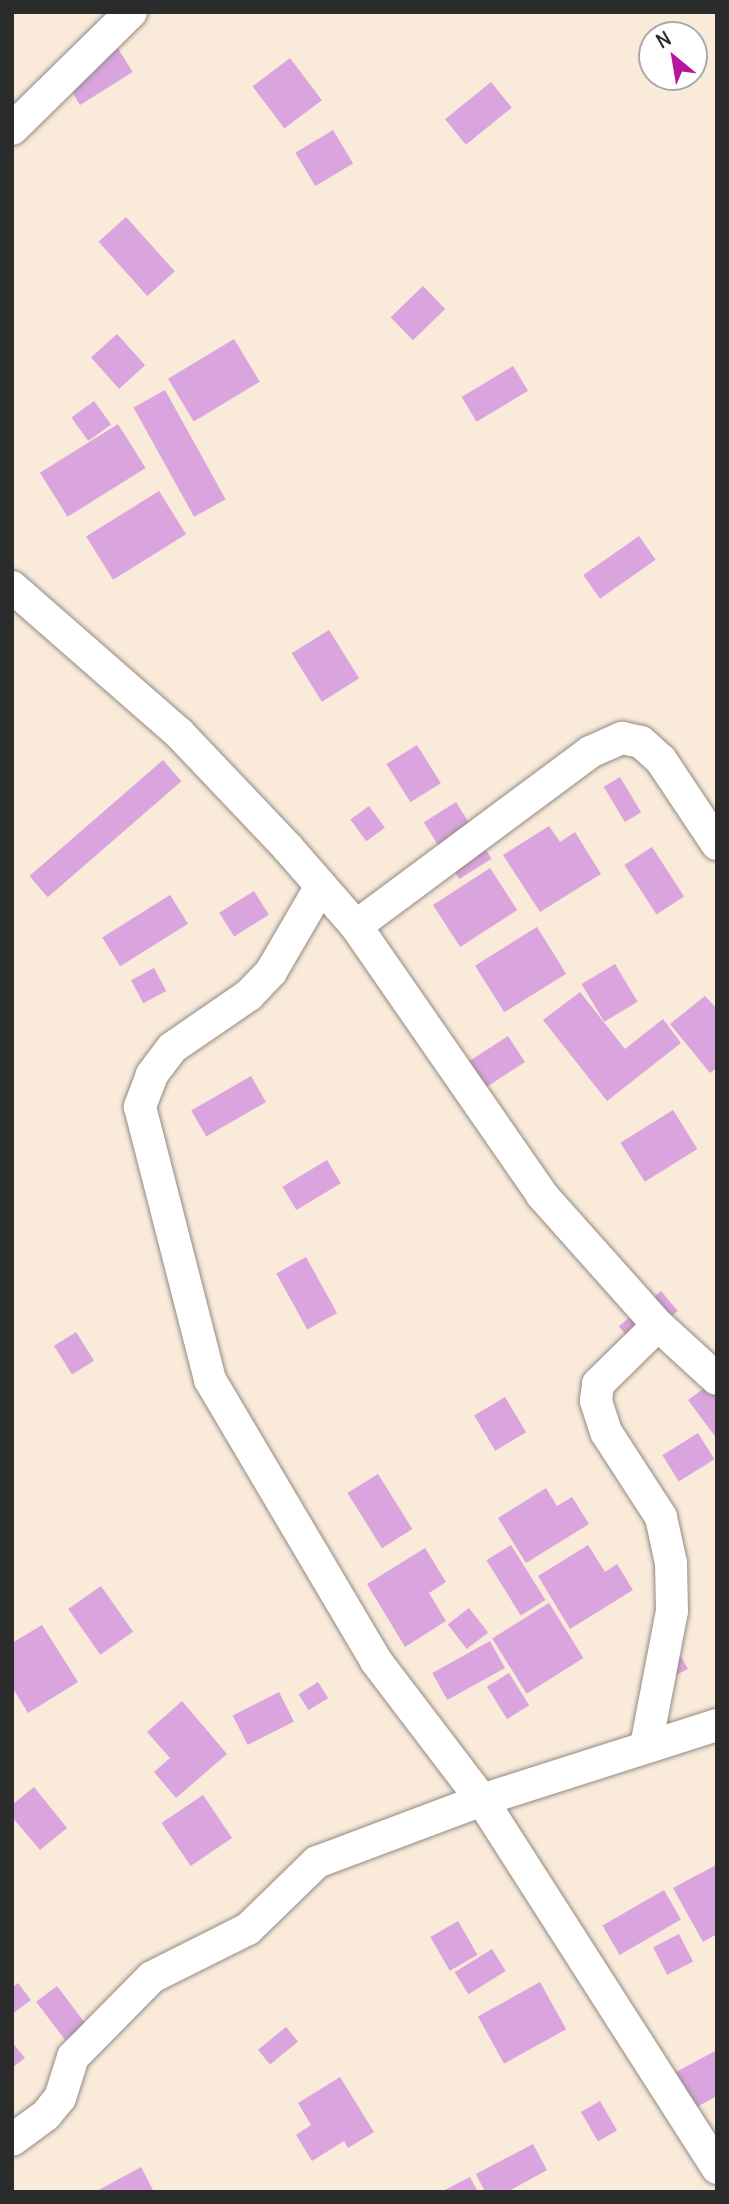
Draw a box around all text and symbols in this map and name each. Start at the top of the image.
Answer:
north arrow [638,21,708,91]
text: N [652,26,675,53]

